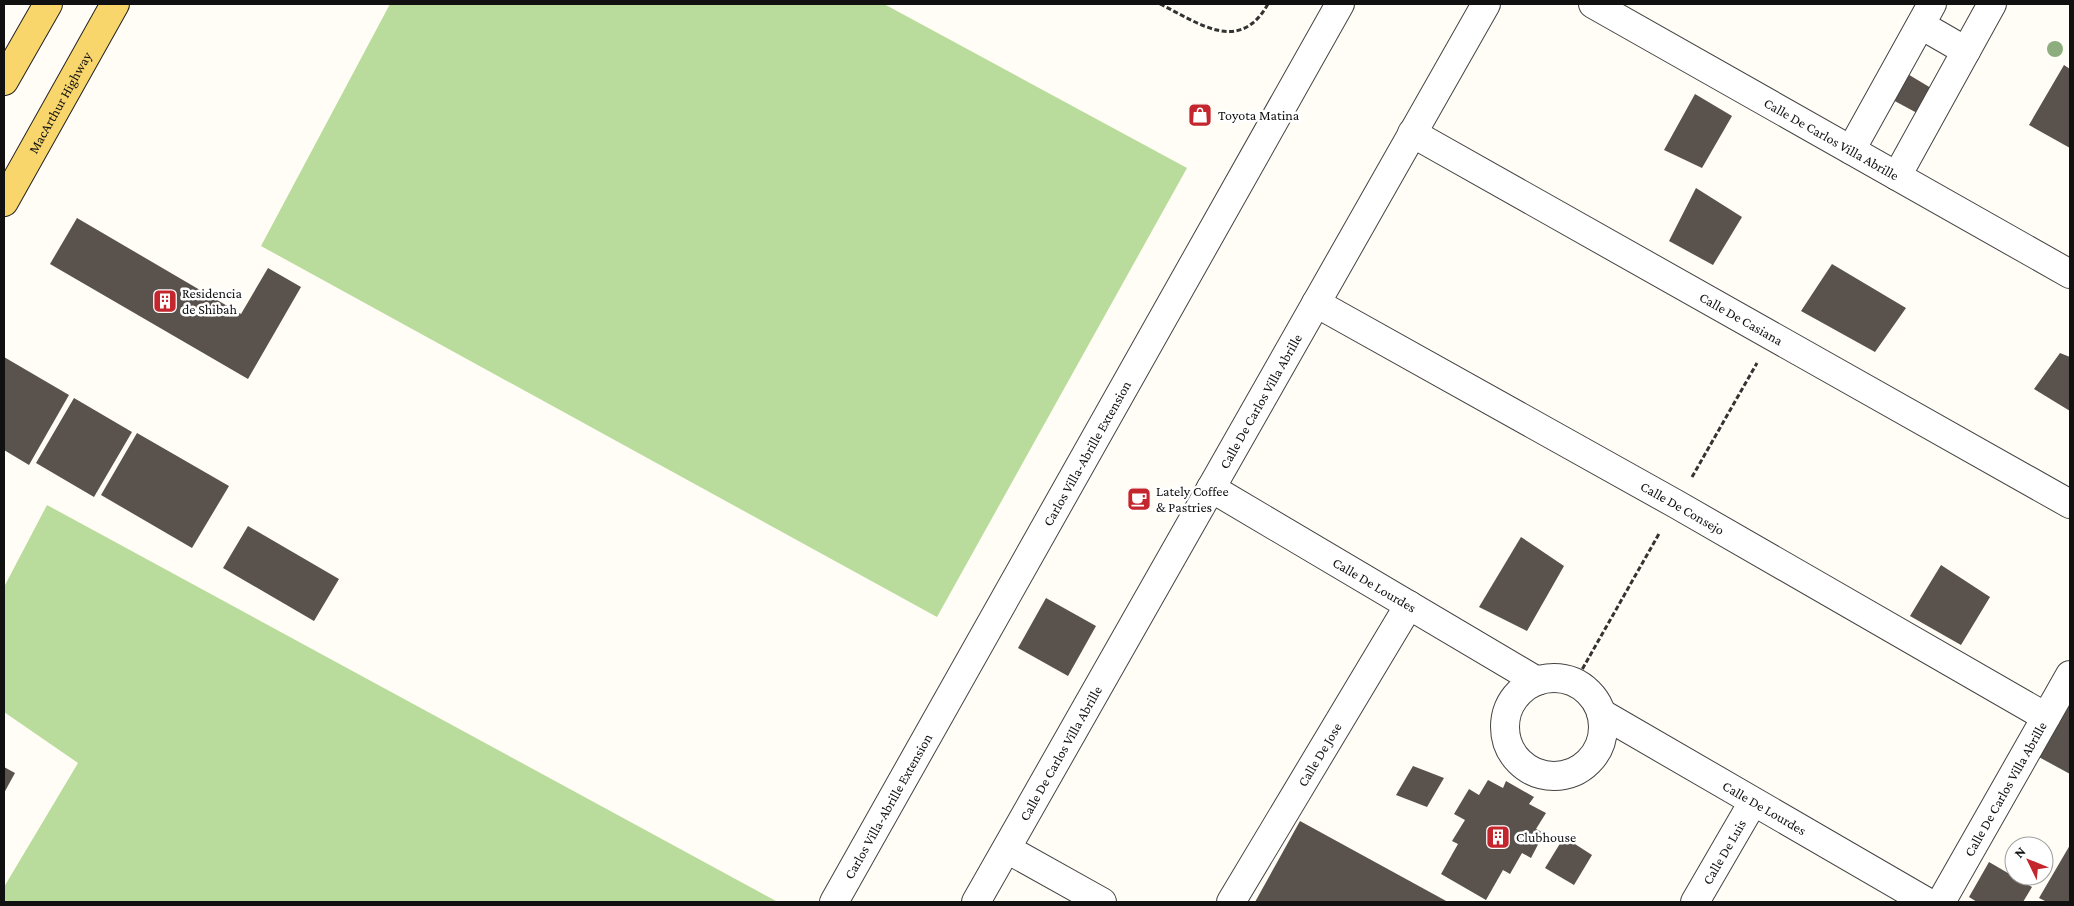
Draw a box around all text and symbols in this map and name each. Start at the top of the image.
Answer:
street label: MacArthur Highway [25,48,95,156]
street label: Calle De Carlos Villa Abrille [1761,94,1902,183]
shop icon: Toyota Matina [1187,102,1213,128]
place label: Toyota Matina [1218,107,1300,123]
place label: Residencia de Shibah [182,285,242,317]
building icon: Residencia de Shibah [152,288,178,314]
street label: Calle De Casiana [1697,289,1786,349]
street label: Calle De Carlos Villa Abrille [1216,331,1305,471]
street label: Carlos Villa-Abrille Extension [1040,377,1134,529]
street label: Calle De Consejo [1638,478,1727,538]
place label: Lately Coffee & Pastries [1156,483,1229,515]
cafe icon: Lately Coffee & Pastries [1126,486,1152,512]
street label: Calle De Lourdes [1330,554,1419,616]
street label: Calle De Carlos Villa Abrille [1016,683,1105,824]
street label: Calle De Carlos Villa Abrille [1961,719,2050,859]
street label: Calle De Jose [1294,720,1345,789]
street label: Carlos Villa-Abrille Extension [841,730,936,882]
street label: Calle De Lourdes [1720,777,1809,838]
street label: Calle De Luis [1699,816,1749,887]
building icon: Clubhouse [1485,824,1511,850]
place label: Clubhouse [1516,829,1576,845]
north arrow [2004,836,2054,886]
text: N [2010,843,2029,861]

